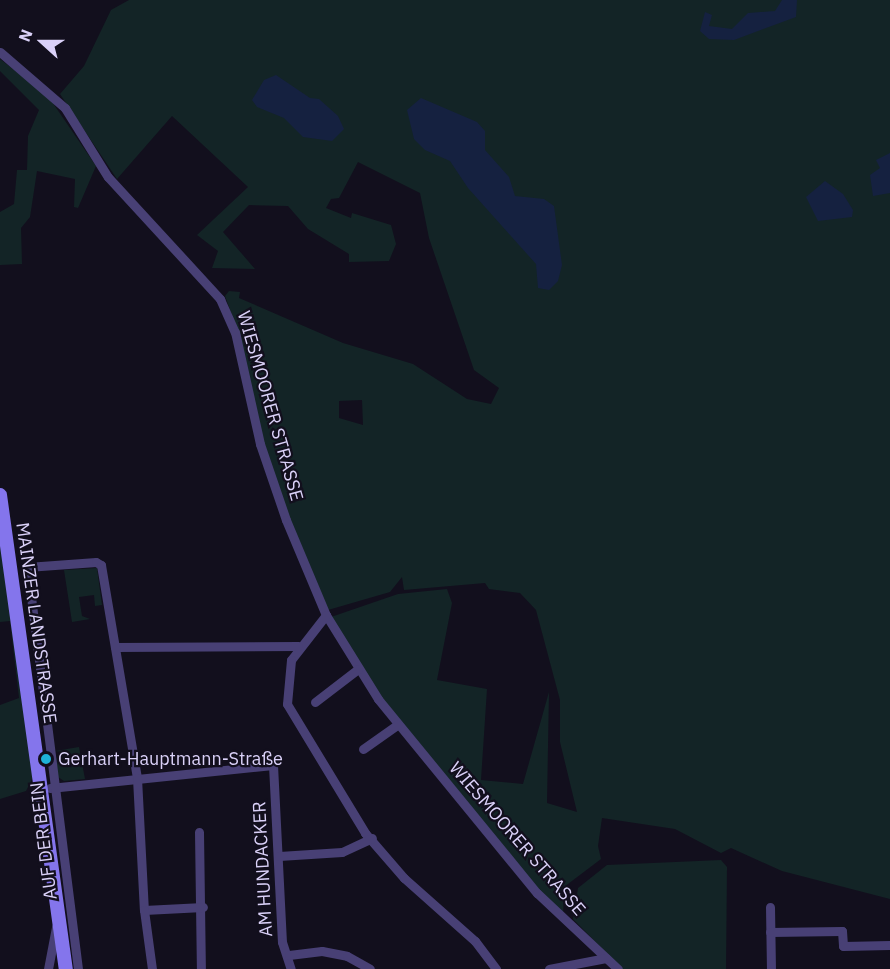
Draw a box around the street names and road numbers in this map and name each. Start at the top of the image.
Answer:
street label: WIESMOORER STRASSE [232,308,308,504]
street label: MAINZER LANDSTRASSE [11,521,61,725]
street label: WIESMOORER STRASSE [444,758,590,920]
street label: AUF DER BEIN [26,781,62,901]
street label: AM HUNDACKER [249,801,277,937]

